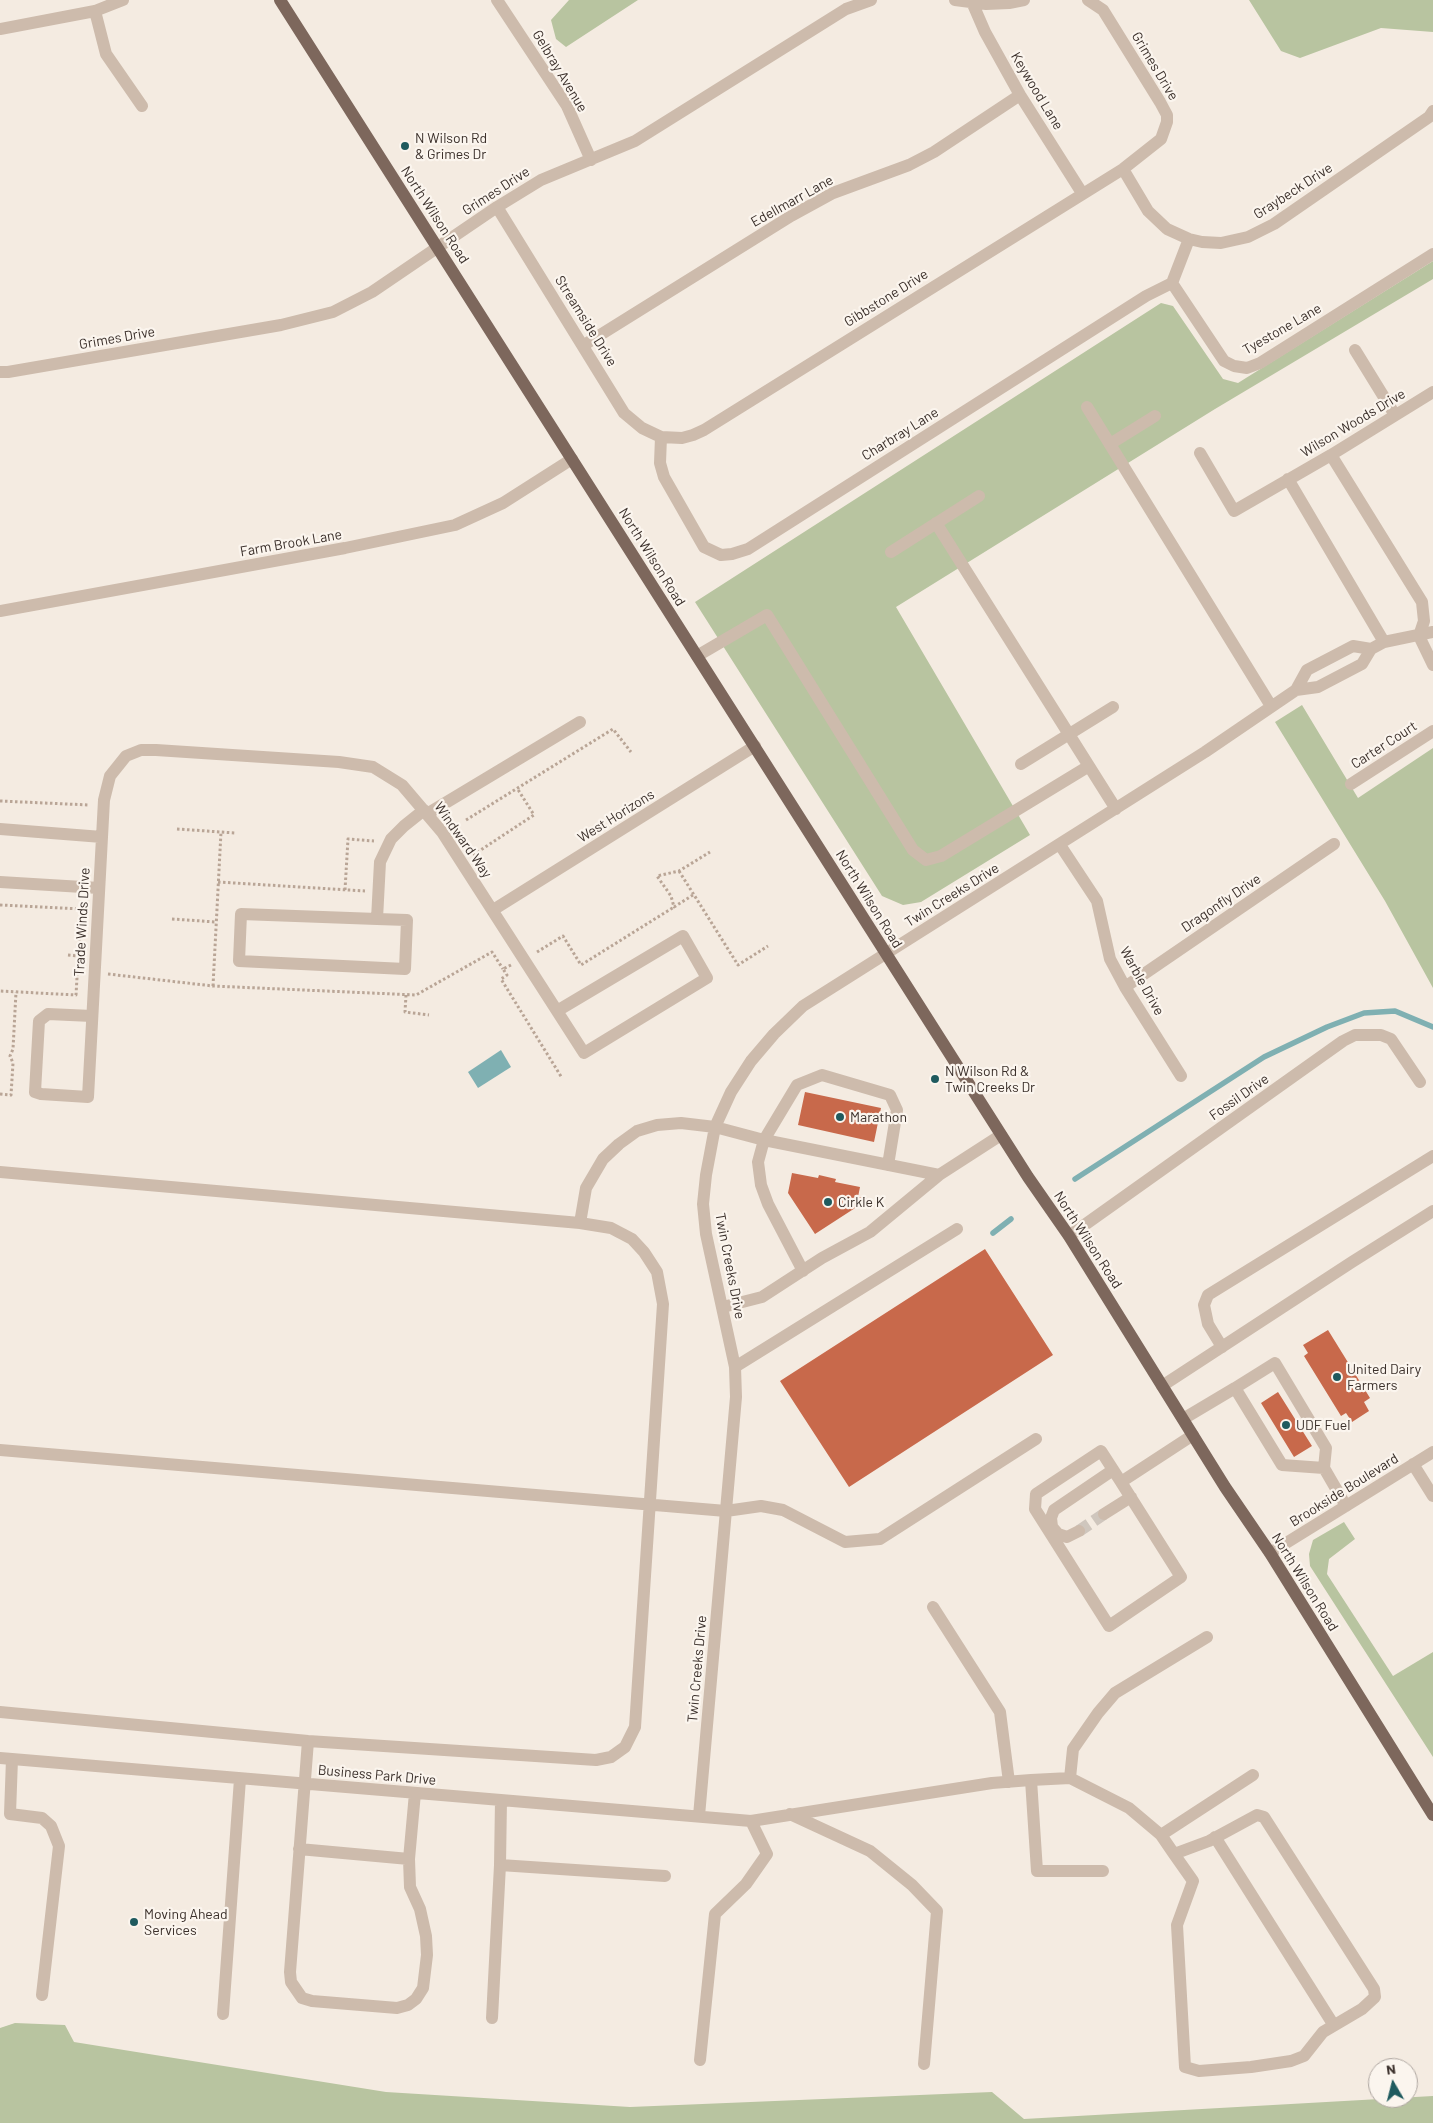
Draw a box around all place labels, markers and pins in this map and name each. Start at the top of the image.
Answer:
place label: N Wilson Rd & Grimes Dr [415,130,487,162]
marker: N Wilson Rd & Grimes Dr [399,140,411,152]
place label: N Wilson Rd & Twin Creeks Dr [945,1063,1035,1096]
marker: N Wilson Rd & Twin Creeks Dr [929,1073,941,1085]
place label: Marathon [850,1109,907,1125]
marker: Marathon [834,1111,846,1123]
place label: Cirkle K [838,1194,884,1210]
marker: Cirkle K [822,1196,834,1208]
place label: United Dairy Farmers [1347,1361,1421,1394]
marker: United Dairy Farmers [1331,1371,1343,1383]
place label: UDF Fuel [1296,1417,1350,1433]
marker: UDF Fuel [1280,1419,1292,1431]
place label: Moving Ahead Services [144,1906,228,1938]
marker: Moving Ahead Services [128,1916,140,1928]

